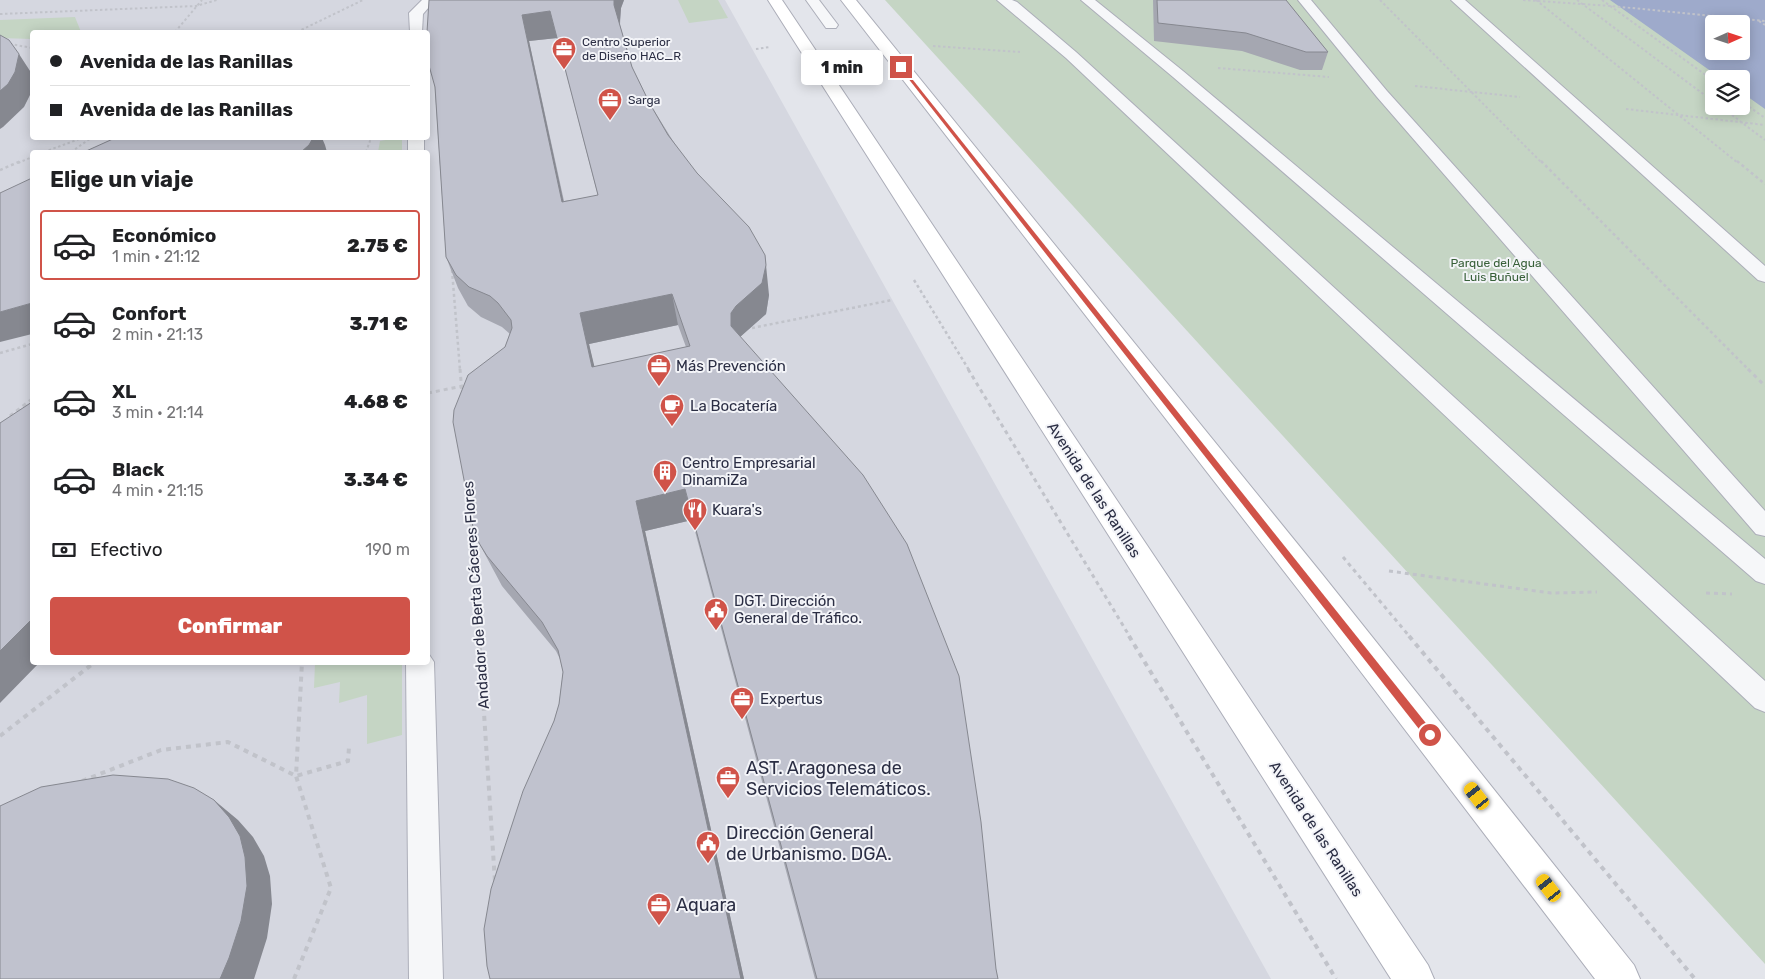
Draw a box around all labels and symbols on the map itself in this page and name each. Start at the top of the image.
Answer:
north arrow [1705,15,1750,60]
place label: Centro Superior de Diseño HAC_R [582,35,681,63]
office icon: Centro Superior de Diseño HAC_R [551,36,577,70]
callout: 1 min [801,50,884,84]
route end [890,56,912,78]
office icon: Sarga [597,87,623,121]
place label: Sarga [628,93,660,107]
park label: Parque del Agua Luis Buñuel [1450,256,1542,284]
office icon: Más Prevención [646,353,672,387]
place label: Más Prevención [676,357,786,375]
cafe icon: La Bocatería [659,393,685,427]
place label: La Bocatería [690,397,777,415]
street label: Avenida de las Ranillas [1043,419,1145,561]
place label: Centro Empresarial DinamiZa [682,454,816,489]
building icon: Centro Empresarial DinamiZa [652,459,678,493]
street label: Andador de Berta Cáceres Flores [459,480,493,710]
restaurant icon: Kuara's [682,497,708,531]
place label: Kuara's [712,501,762,519]
place label: DGT. Dirección General de Tráfico. [734,592,862,627]
public building icon: DGT. Dirección General de Tráfico. [703,597,729,631]
office icon: Expertus [729,686,755,720]
place label: Expertus [760,690,823,708]
route start [1419,724,1441,746]
place label: AST. Aragonesa de Servicios Telemáticos. [746,757,931,800]
street label: Avenida de las Ranillas [1265,758,1367,900]
office icon: AST. Aragonesa de Servicios Telemáticos. [715,765,741,799]
car [1461,780,1492,812]
place label: Dirección General de Urbanismo. DGA. [726,822,892,865]
public building icon: Dirección General de Urbanismo. DGA. [695,830,721,864]
car [1533,872,1564,904]
office icon: Aquara [646,892,672,926]
place label: Aquara [676,894,736,916]

